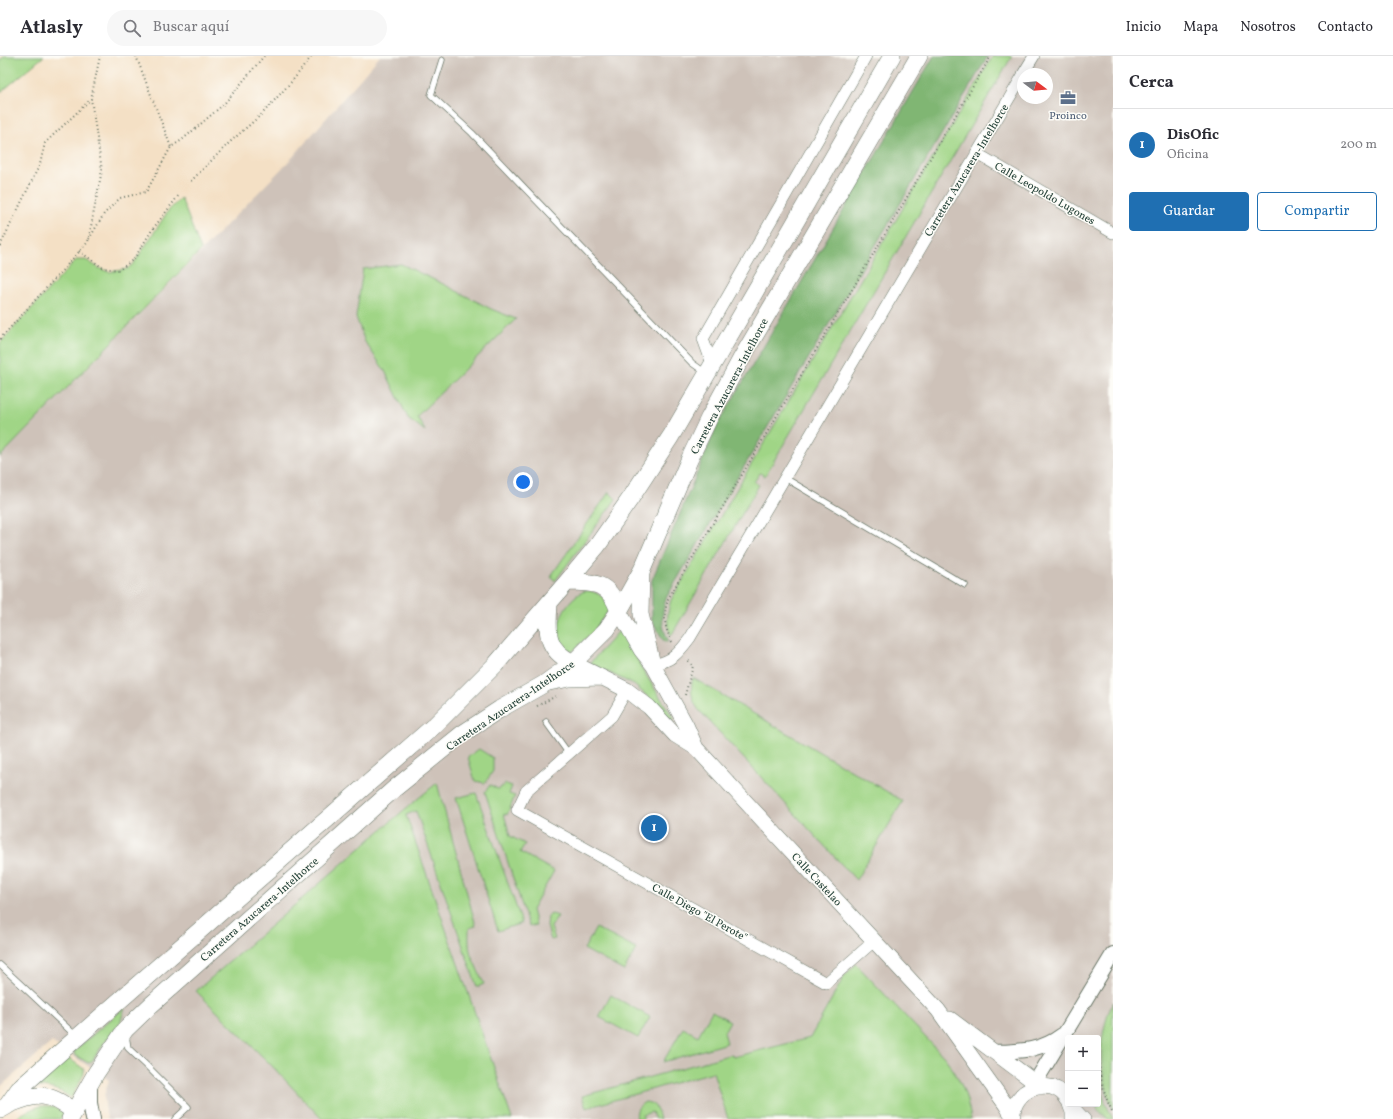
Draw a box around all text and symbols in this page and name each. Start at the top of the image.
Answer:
search box [107,10,387,46]
text: Atlasly [20,15,83,41]
icon: search [121,17,143,39]
text: Buscar aquí [153,17,229,38]
text: Inicio [1126,18,1161,37]
text: Mapa [1183,18,1218,37]
text: Nosotros [1240,18,1296,37]
text: Contacto [1318,18,1373,37]
north arrow [1017,68,1053,104]
text: Cerca [1129,71,1174,94]
office icon: Proinco [1059,89,1077,107]
street label: Carretera Azucarera-Intelhorce [922,102,1013,240]
place label: Proinco [1049,109,1087,124]
text: DisOfic [1167,125,1219,146]
text: 1 [1139,136,1145,154]
text: 200 m [1340,136,1377,154]
text: Oficina [1167,146,1209,164]
street label: Calle Leopoldo Lugones [991,159,1098,229]
button: Guardar [1129,192,1249,231]
button: Compartir [1257,192,1377,231]
street label: Carretera Azucarera-Intelhorce [688,316,773,457]
your location [513,472,533,492]
street label: Carretera Azucarera-Intelhorce [444,657,578,755]
pin: 1 [641,813,667,843]
street label: Calle Castelao [787,850,845,910]
street label: Carretera Azucarera-Intelhorce [198,855,322,966]
street label: Calle Diego "El Perote" [649,881,750,946]
map controls [1065,1035,1101,1107]
button: + [1065,1035,1101,1071]
button: − [1065,1071,1101,1107]

